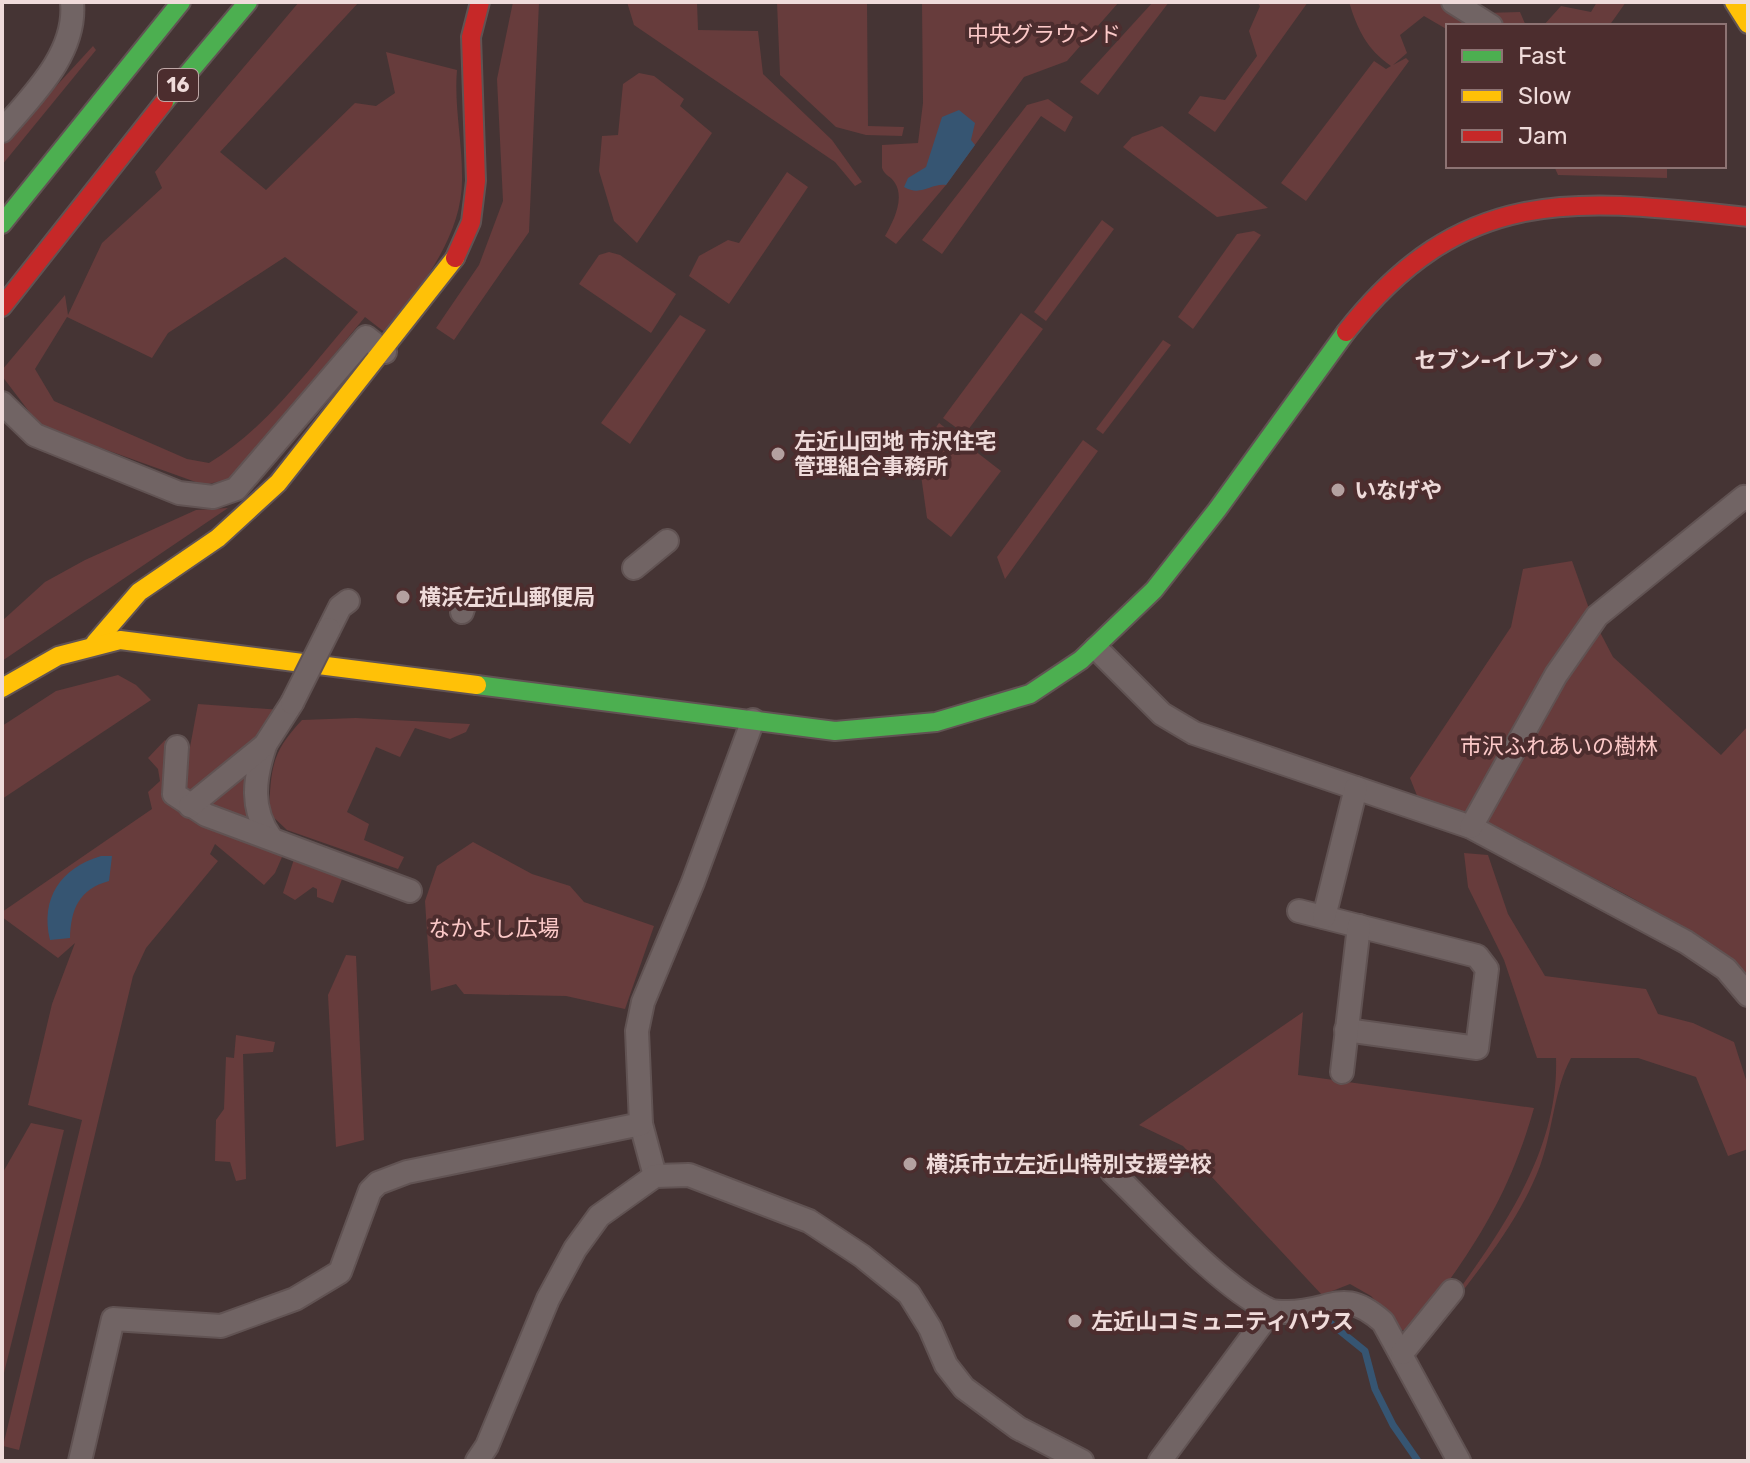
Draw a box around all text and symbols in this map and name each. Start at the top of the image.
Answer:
park label: 中央グラウンド [967,21,1121,48]
legend [1446,24,1726,168]
text: Fast [1518,42,1566,70]
road number: 16 [158,69,198,101]
text: Slow [1518,82,1571,110]
text: Jam [1518,122,1568,150]
place label: セブン-イレブン [1415,347,1579,374]
marker: セブン-イレブン [1586,351,1604,369]
place label: 左近山団地 市沢住宅 管理組合事務所 [794,428,997,480]
marker: 左近山団地 市沢住宅 管理組合事務所 [769,445,787,463]
place label: いなげや [1354,477,1442,504]
marker: いなげや [1329,481,1347,499]
place label: 横浜左近山郵便局 [419,584,595,611]
marker: 横浜左近山郵便局 [394,588,412,606]
park label: 市沢ふれあいの樹林 [1460,733,1658,760]
park label: なかよし広場 [429,915,559,942]
place label: 横浜市立左近山特別支援学校 [926,1151,1212,1178]
marker: 横浜市立左近山特別支援学校 [901,1155,919,1173]
place label: 左近山コミュニティハウス [1091,1308,1354,1335]
marker: 左近山コミュニティハウス [1066,1312,1084,1330]

